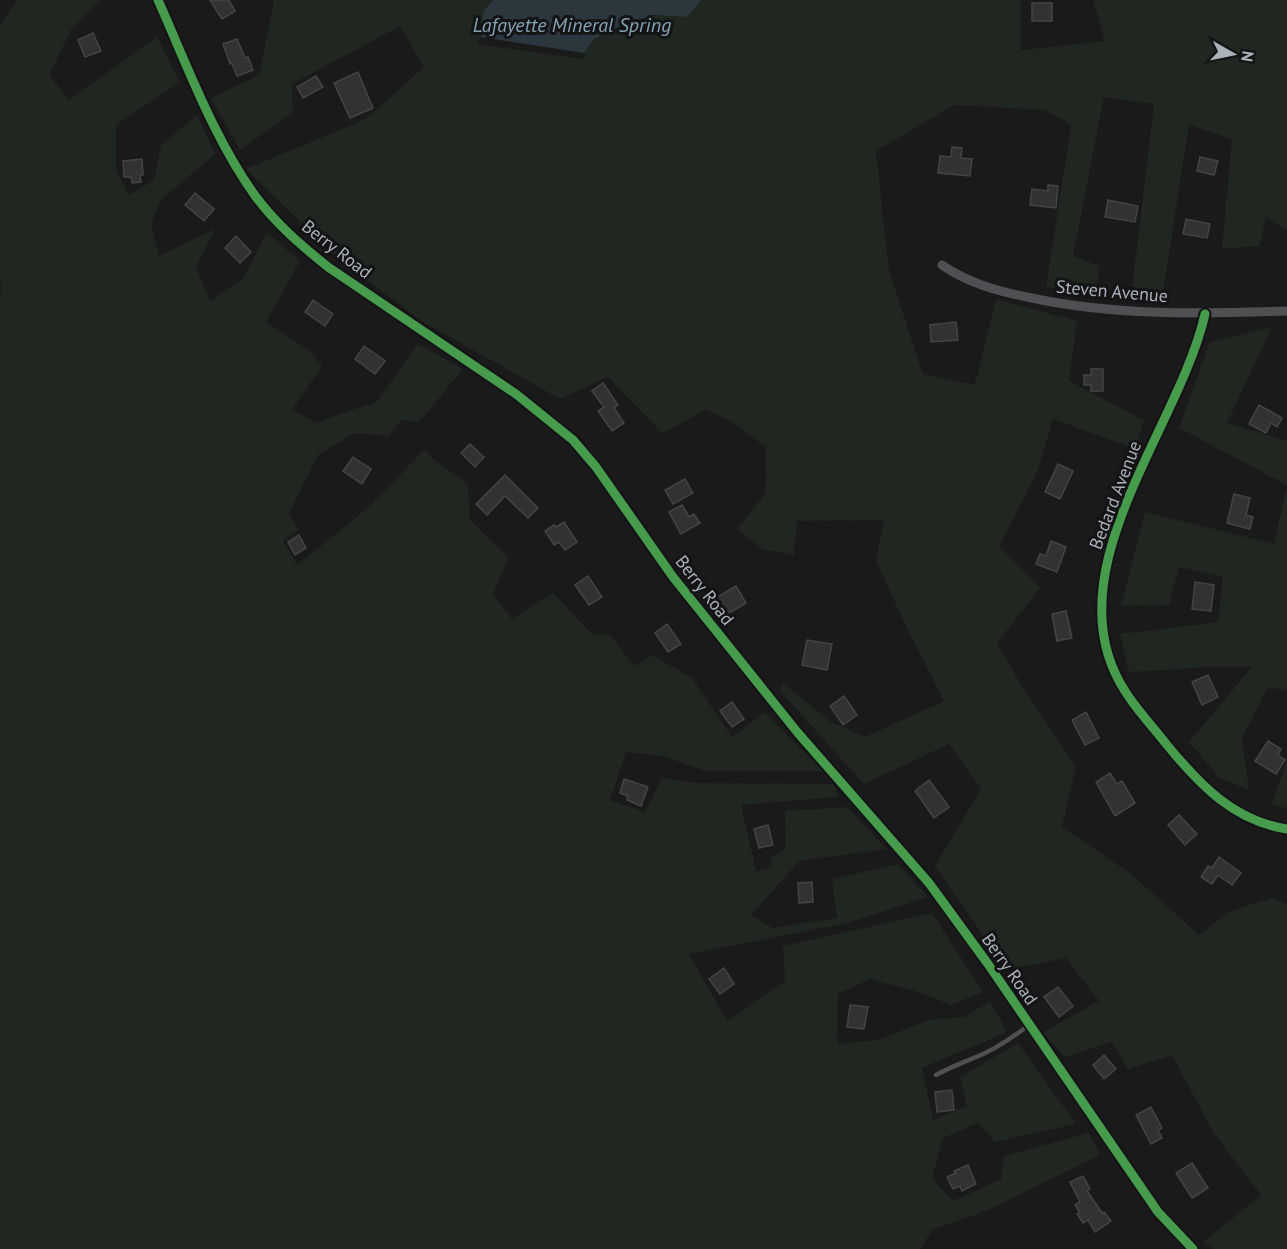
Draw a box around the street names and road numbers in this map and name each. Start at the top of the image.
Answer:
street label: Berry Road [297,215,377,283]
street label: Steven Avenue [1055,275,1169,307]
street label: Bedard Avenue [1084,437,1146,553]
street label: Berry Road [671,550,739,630]
street label: Berry Road [977,929,1043,1009]

